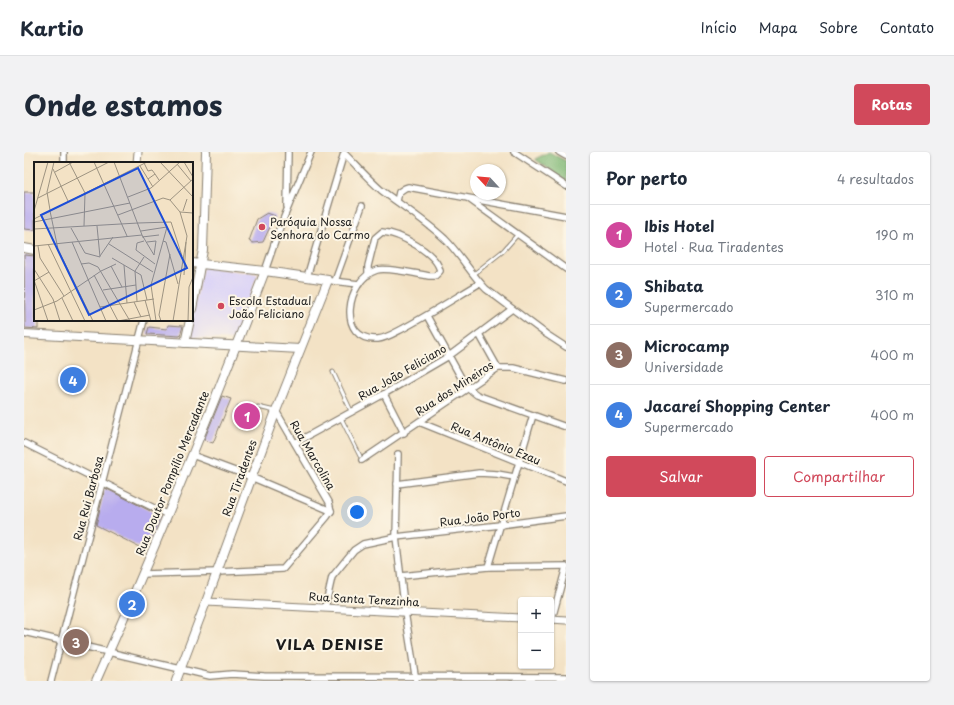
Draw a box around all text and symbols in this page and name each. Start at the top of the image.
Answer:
text: Kartio [20,14,83,42]
text: Início [701,17,737,38]
text: Mapa [759,17,797,38]
text: Sobre [819,17,858,38]
text: Contato [880,17,934,38]
text: Onde estamos [24,83,223,126]
button: Rotas [854,84,930,125]
inset map [34,162,193,321]
north arrow [470,164,506,200]
text: Por perto [606,165,687,191]
text: 4 resultados [837,169,914,188]
place label: Paróquia Nossa Senhora do Carmo [270,213,370,243]
text: Ibis Hotel [644,214,714,237]
marker: Paróquia Nossa Senhora do Carmo [257,222,267,232]
text: 1 [616,225,622,244]
text: 190 m [875,225,914,244]
text: Hotel · Rua Tiradentes [644,237,784,256]
text: Shibata [644,274,704,297]
text: 2 [614,285,624,304]
text: 310 m [875,285,914,304]
place label: Escola Estadual João Feliciano [229,292,311,322]
text: Supermercado [644,297,734,316]
marker: Escola Estadual João Feliciano [216,301,226,311]
text: Microcamp [644,334,729,357]
street label: Rua João Feliciano [355,340,449,404]
text: 3 [615,345,623,364]
text: 400 m [871,345,914,364]
street label: Rua dos Mineiros [412,356,496,420]
text: Universidade [644,357,723,376]
pin: 4 [60,365,86,395]
street label: Rua Doutor Pompílio Mercadante [131,388,213,558]
text: Jacareí Shopping Center [644,394,830,417]
pin: 1 [234,401,260,431]
text: 4 [615,405,623,424]
text: 400 m [871,405,914,424]
street label: Rua Marcolina [286,417,340,493]
street label: Rua Antônio Ezau [449,417,543,469]
text: Supermercado [644,417,734,436]
street label: Rua Tiradentes [217,437,261,519]
street label: Rua Rui Barbosa [69,454,108,542]
button: Salvar [606,456,756,497]
button: Compartilhar [764,456,914,497]
your location [347,502,367,522]
street label: Rua João Porto [439,504,521,530]
street label: Rua Santa Terezinha [308,588,420,610]
pin: 2 [119,589,145,619]
map controls [518,597,554,669]
button: + [518,597,554,633]
pin: 3 [63,627,89,657]
district label: VILA DENISE [276,632,384,655]
button: − [518,633,554,669]

